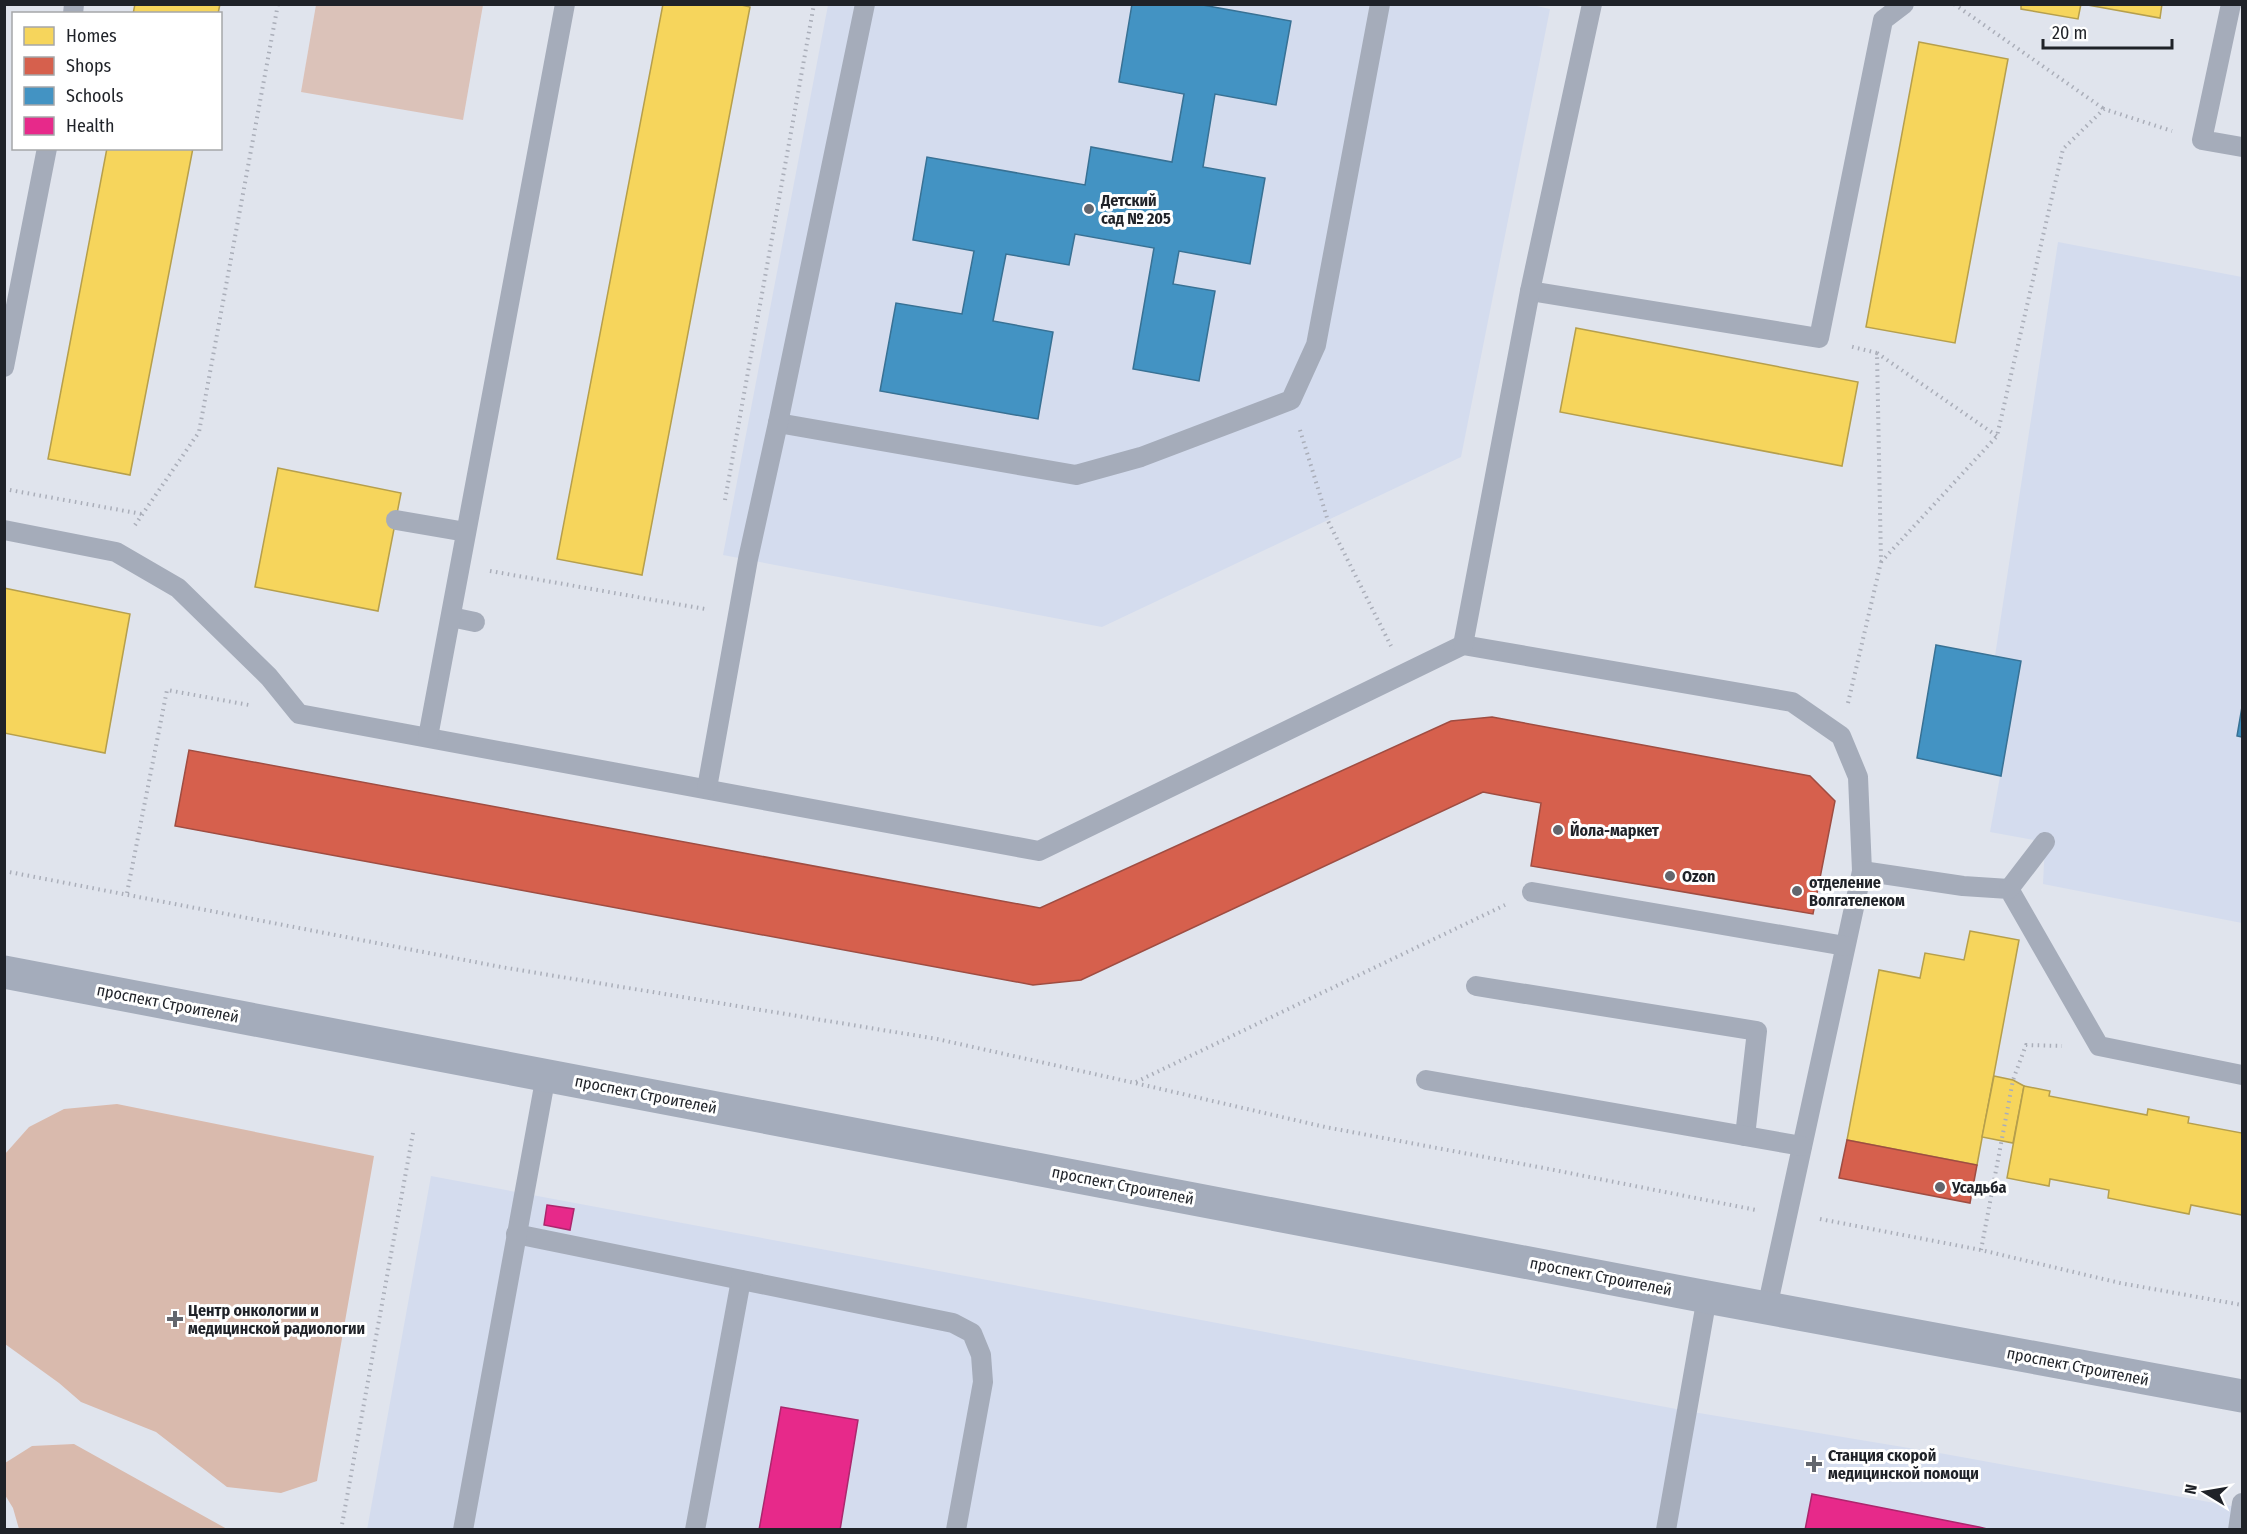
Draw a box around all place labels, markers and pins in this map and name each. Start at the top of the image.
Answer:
place label: Детский сад № 205 [1100,191,1171,228]
marker: Детский сад № 205 [1082,202,1096,216]
place label: Йола-маркет [1570,821,1659,840]
marker: Йола-маркет [1551,823,1565,837]
place label: Ozon [1682,867,1715,886]
marker: Ozon [1663,869,1677,883]
place label: отделение Волгателеком [1809,873,1905,910]
marker: отделение Волгателеком [1790,884,1804,898]
place label: Усадьба [1951,1178,2006,1197]
marker: Усадьба [1933,1180,1947,1194]
place label: Центр онкологии и медицинской радиологии [188,1301,365,1338]
marker: Центр онкологии и медицинской радиологии [166,1310,184,1328]
place label: Станция скорой медицинской помощи [1828,1446,1979,1483]
marker: Станция скорой медицинской помощи [1805,1455,1823,1473]

